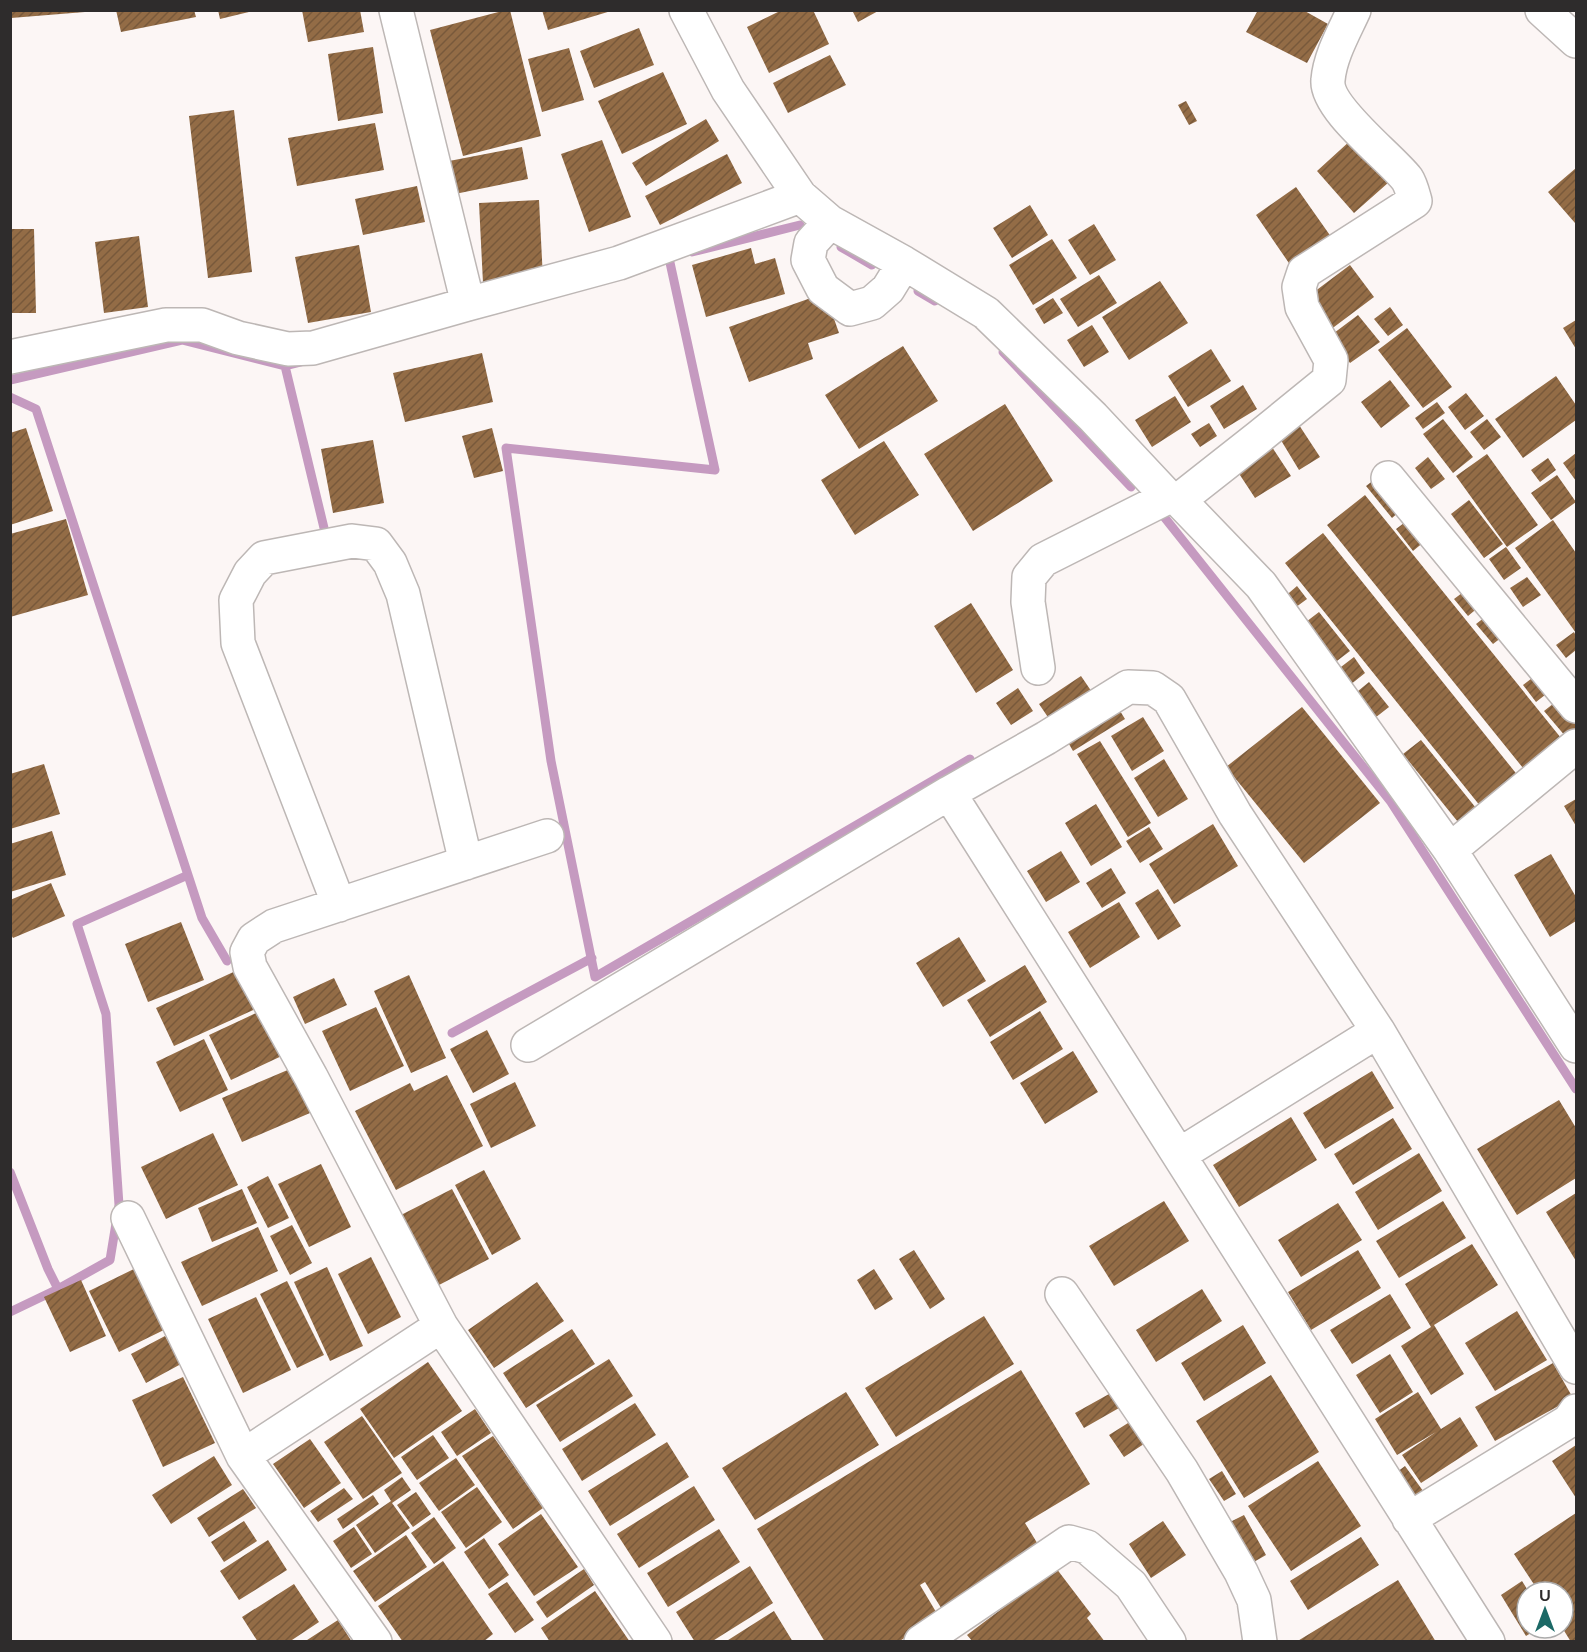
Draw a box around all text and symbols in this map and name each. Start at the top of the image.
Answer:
north arrow [1515,1580,1575,1640]
text: U [1539,1585,1551,1604]

